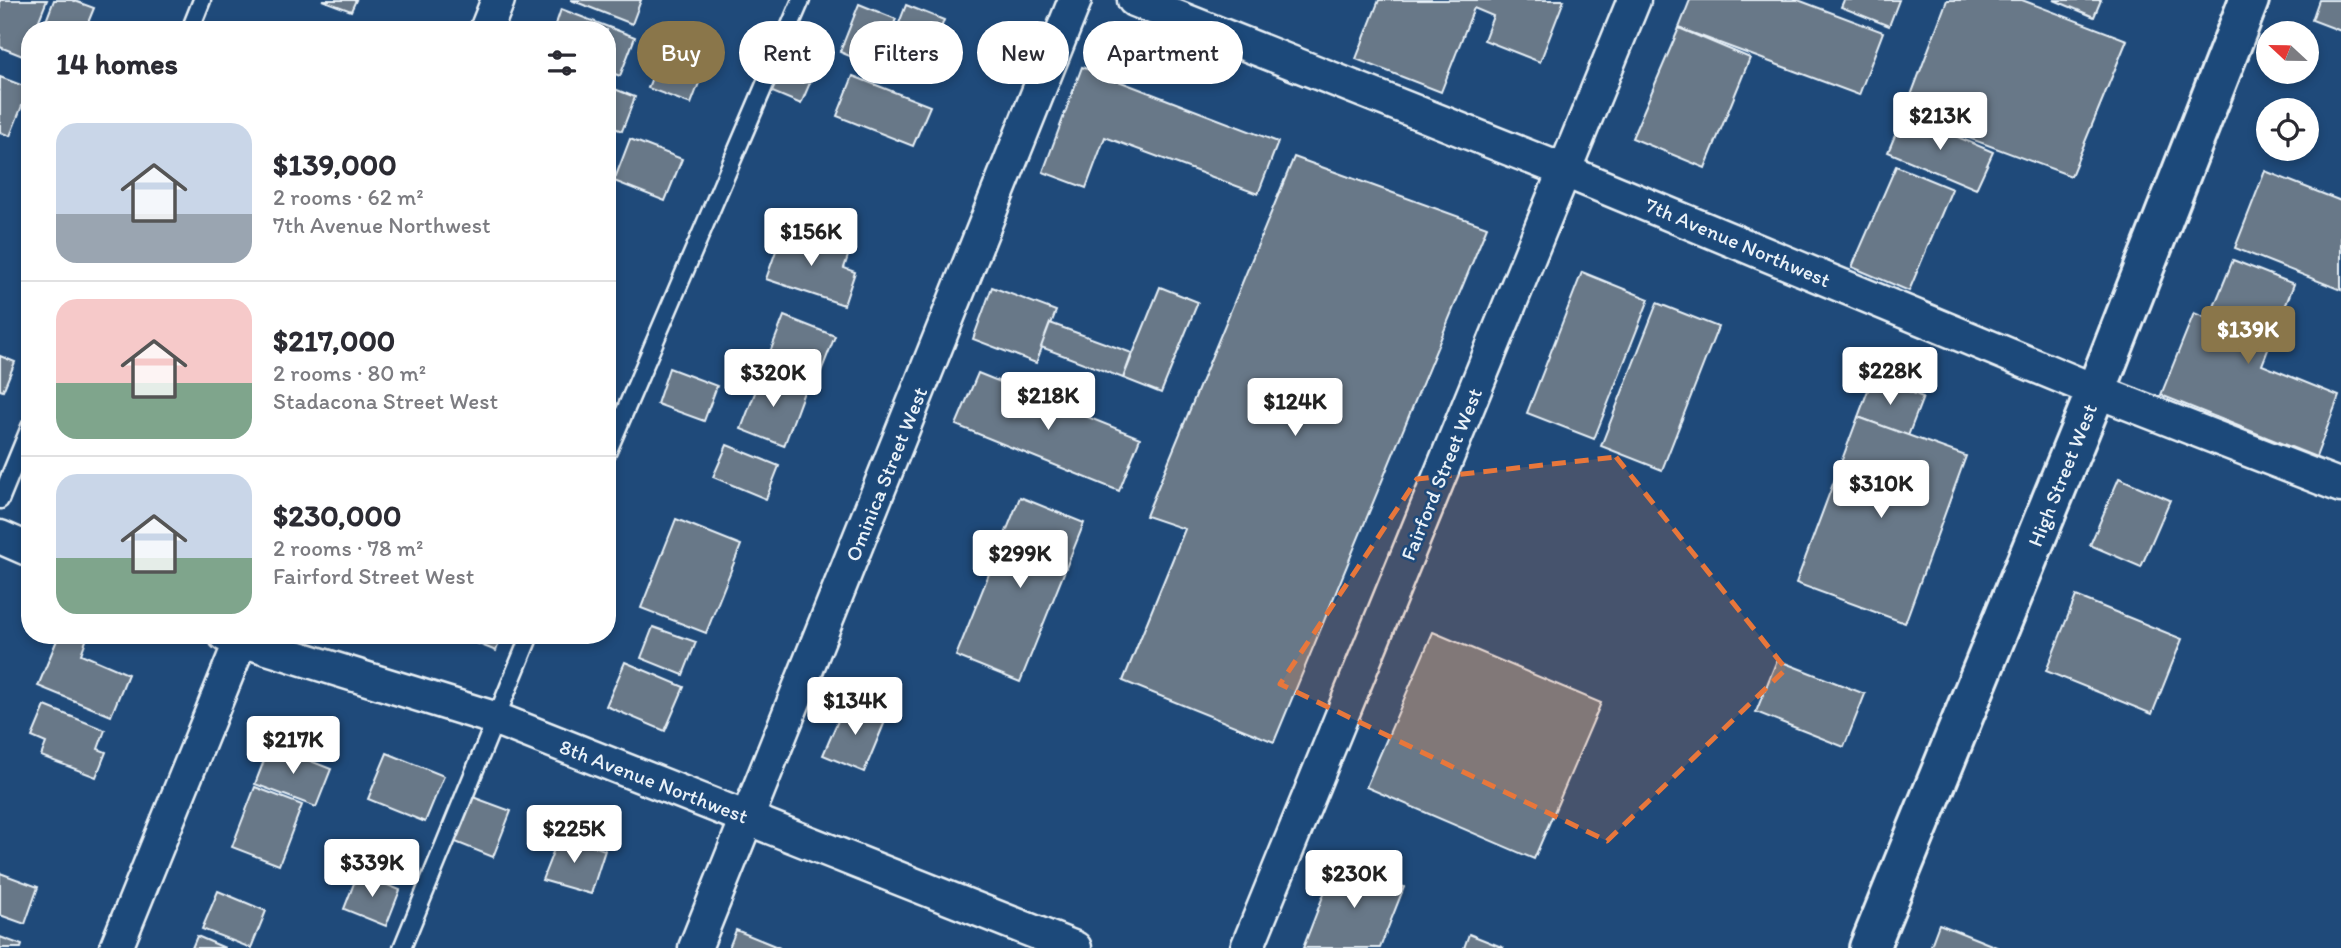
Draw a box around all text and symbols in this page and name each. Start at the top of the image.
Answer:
chip: Buy [637,21,725,84]
chip: Rent [739,21,835,84]
chip: Filters [849,21,963,84]
chip: New [977,21,1069,84]
chip: Apartment [1083,21,1243,84]
north arrow [2256,21,2319,84]
map controls [2256,21,2319,161]
icon: filters [543,44,581,82]
text: 14 homes [56,45,178,82]
pin: $213K [1891,92,1989,152]
button: locate [2256,98,2319,161]
text: $213K [1909,101,1971,129]
text: $139,000 [273,146,397,183]
icon: home [112,151,196,235]
text: 2 rooms · 62 m² [273,183,424,211]
street label: 7th Avenue Northwest [1642,192,1834,292]
pin: $156K [762,208,860,268]
text: 7th Avenue Northwest [273,211,491,239]
text: $156K [780,217,842,245]
pin: $139K [2199,306,2297,366]
text: $139K [2217,315,2279,343]
text: $217,000 [273,322,395,359]
icon: home [112,327,196,411]
pin: $228K [1841,348,1939,407]
pin: $320K [724,350,822,409]
text: $228K [1858,356,1922,384]
text: $320K [740,358,806,386]
text: 2 rooms · 80 m² [273,359,426,387]
pin: $218K [999,372,1097,432]
pin: $124K [1246,378,1344,438]
text: $218K [1017,381,1079,409]
street label: Ominica Street West [840,383,932,565]
street label: Fairford Street West [1395,384,1487,564]
text: Stadacona Street West [273,387,498,415]
text: $124K [1264,387,1326,415]
street label: High Street West [2022,400,2102,550]
pin: $310K [1832,461,1930,520]
text: $310K [1849,469,1913,497]
text: $230,000 [273,497,401,534]
icon: home [112,502,196,586]
pin: $299K [971,530,1069,590]
text: 2 rooms · 78 m² [273,534,423,562]
text: $299K [989,539,1051,567]
text: Fairford Street West [273,562,474,590]
pin: $134K [806,678,904,737]
text: $134K [823,686,887,714]
pin: $217K [244,716,342,776]
text: $217K [263,725,323,753]
street label: 8th Avenue Northwest [556,734,752,829]
pin: $225K [525,806,623,865]
text: $225K [543,814,605,842]
pin: $339K [323,839,421,899]
text: $339K [340,848,404,876]
pin: $230K [1305,850,1403,910]
text: $230K [1321,859,1387,887]

